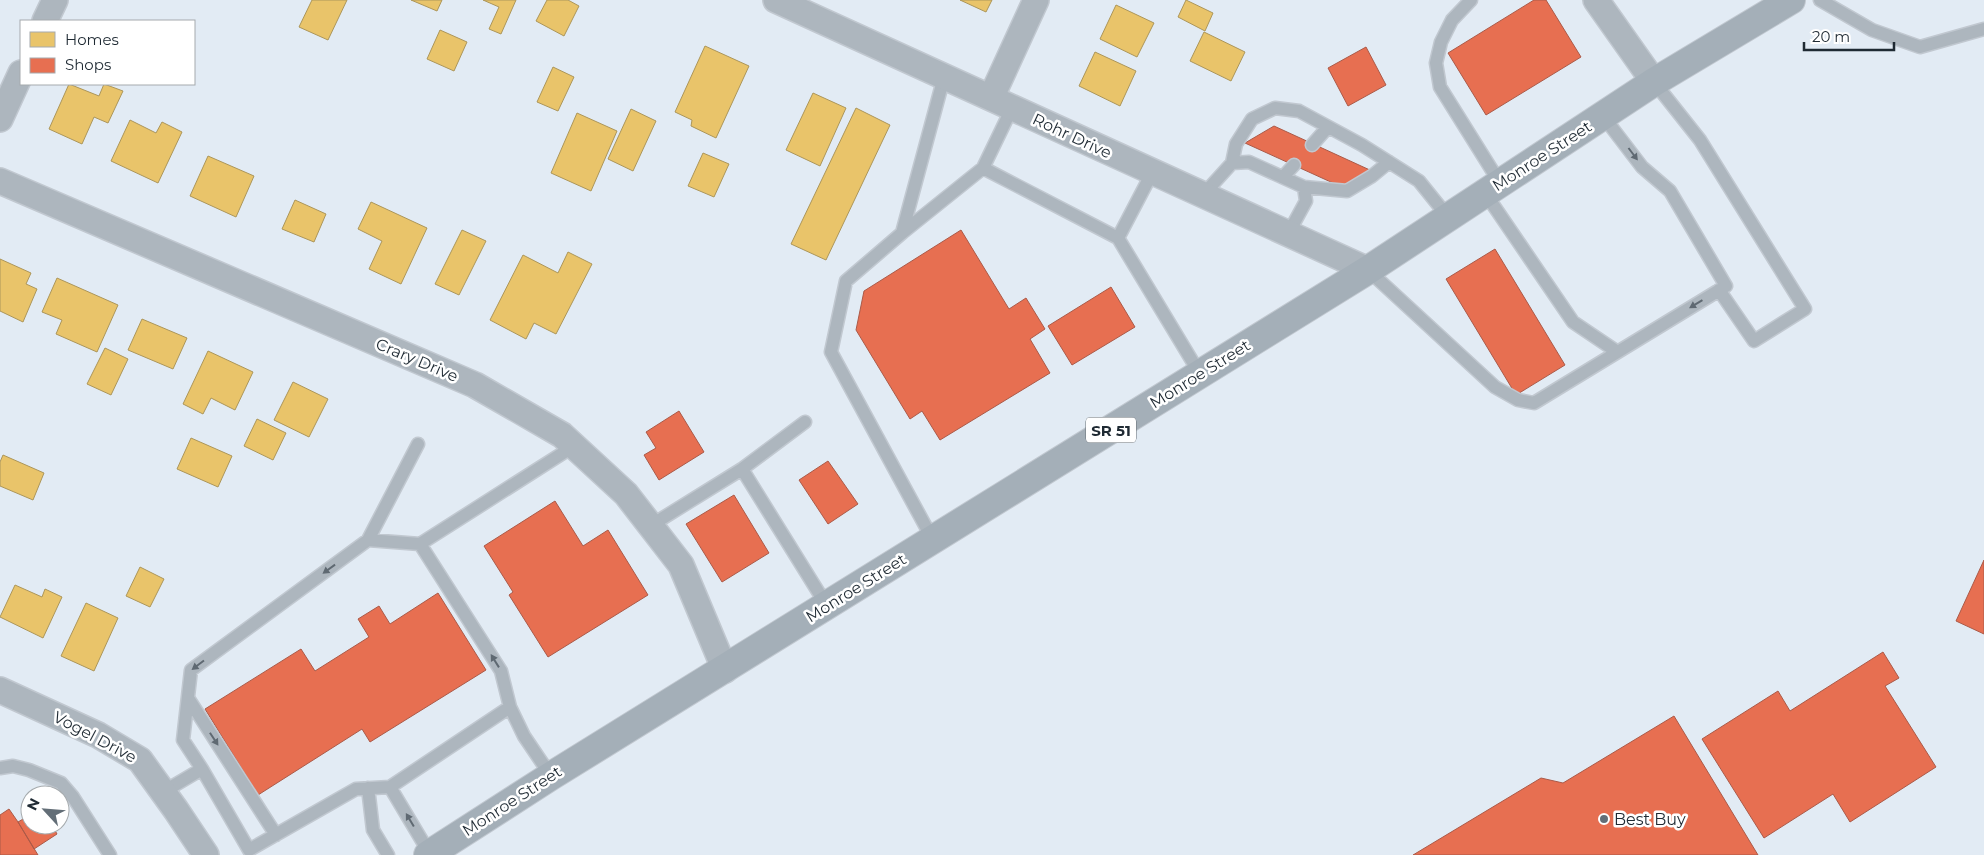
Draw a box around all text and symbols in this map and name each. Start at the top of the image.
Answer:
legend [20,20,195,85]
scale bar [1804,20,1894,52]
text: 20 m [1812,27,1850,46]
text: Homes [65,30,119,49]
text: Shops [65,55,111,74]
street label: Rohr Drive [1029,109,1115,163]
street label: Monroe Street [1489,117,1596,195]
one-way arrow [1627,147,1638,160]
one-way arrow [1690,299,1703,308]
street label: Crary Drive [373,334,461,386]
street label: Monroe Street [1146,335,1254,412]
road number: SR 51 [1086,418,1136,442]
street label: Monroe Street [802,549,910,626]
one-way arrow [322,564,336,574]
one-way arrow [490,655,499,668]
one-way arrow [191,660,205,670]
street label: Vogel Drive [50,707,140,767]
one-way arrow [210,732,219,746]
street label: Monroe Street [459,762,566,840]
north arrow [20,785,70,835]
text: N [23,795,44,813]
place label: Best Buy [1614,810,1686,829]
marker: Best Buy [1598,813,1610,825]
one-way arrow [405,814,414,827]

